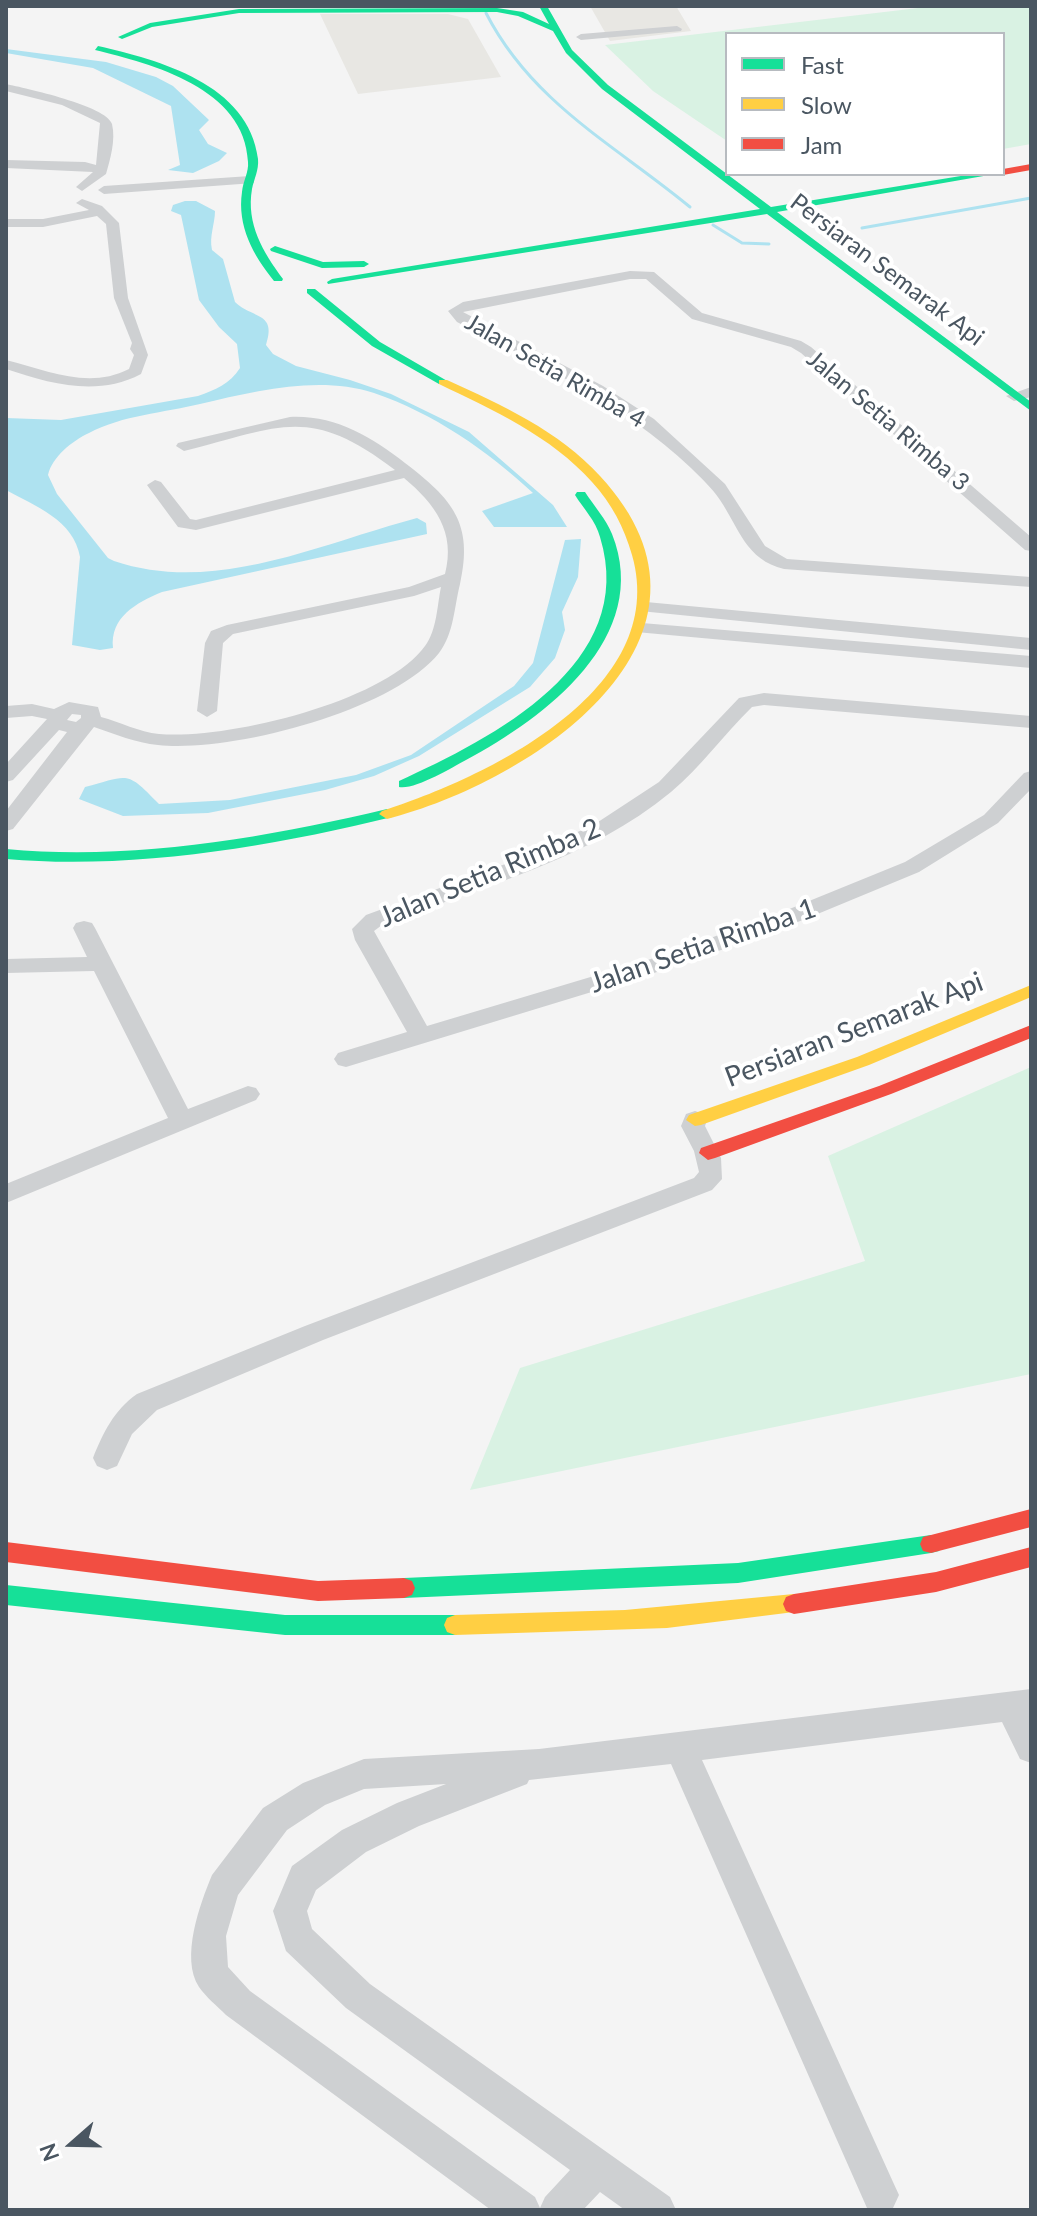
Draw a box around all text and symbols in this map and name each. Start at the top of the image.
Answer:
legend [725,32,1005,176]
text: Fast [801,50,844,79]
text: Slow [801,90,852,119]
text: Jam [801,130,842,159]
street label: Persiaran Semarak Api [785,188,989,352]
street label: Jalan Setia Rimba 4 [460,308,650,434]
street label: Jalan Setia Rimba 3 [801,345,975,497]
street label: Jalan Setia Rimba 2 [374,811,606,935]
street label: Jalan Setia Rimba 1 [586,892,820,1000]
street label: Persiaran Semarak Api [720,965,988,1095]
north arrow [32,2104,112,2184]
text: N [33,2140,65,2165]

